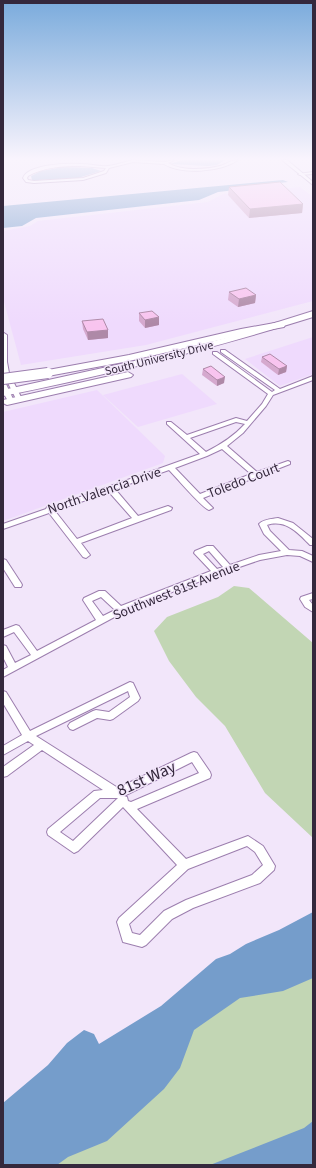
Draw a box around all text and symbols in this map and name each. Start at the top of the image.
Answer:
street label: South University Drive [103,337,215,380]
street label: Toledo Court [204,458,282,504]
street label: North Valencia Drive [45,462,164,520]
street label: Southwest 81st Avenue [110,556,243,626]
street label: 81st Way [113,755,180,803]

